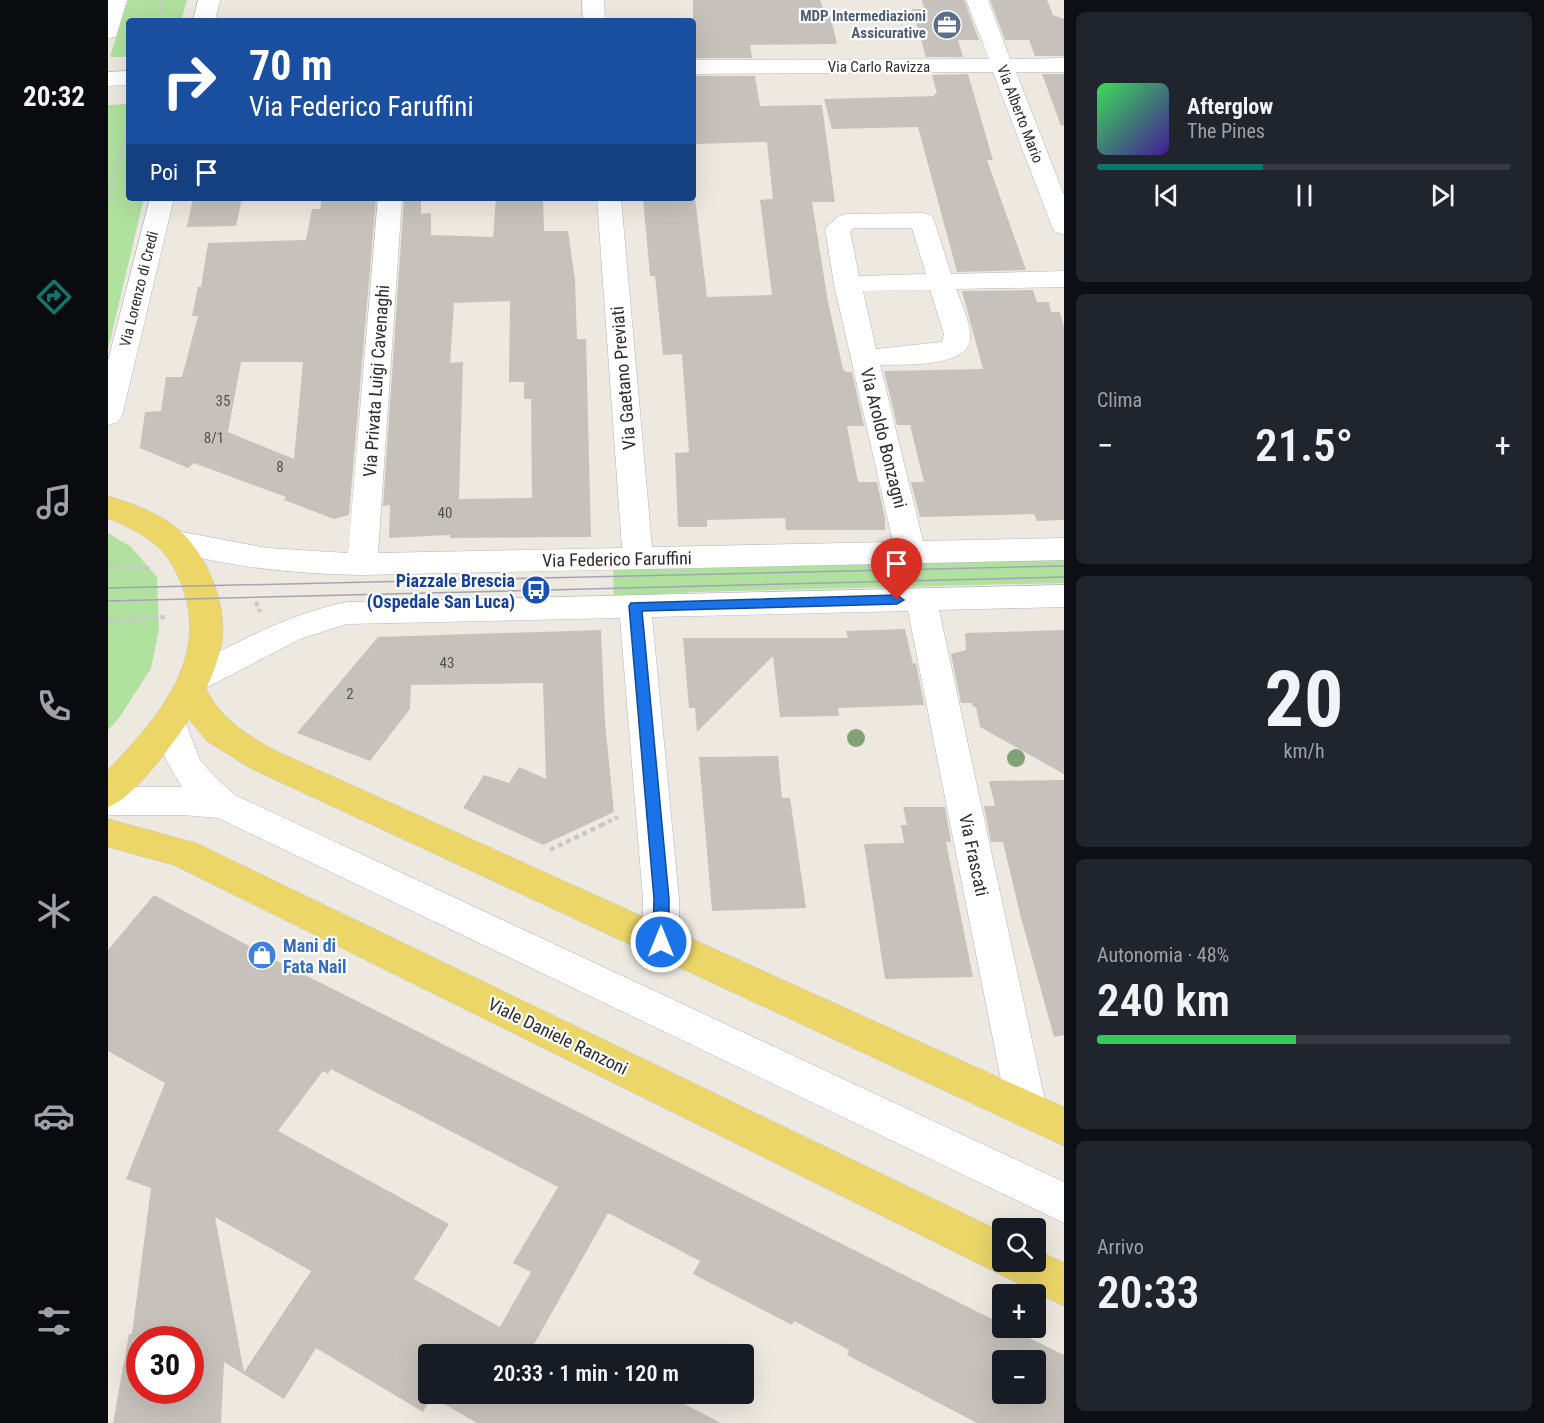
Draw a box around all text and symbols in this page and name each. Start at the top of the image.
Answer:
place label: MDP Intermediazioni Assicurative [800,7,926,42]
office icon: MDP Intermediazioni Assicurative [931,9,963,41]
text: 70 m [249,41,332,90]
icon: right [150,42,228,120]
street label: Via Carlo Ravizza [828,58,930,76]
street label: Via Alberto Mario [993,63,1047,165]
text: 20:32 [23,81,85,113]
text: Via Federico Faruffini [249,91,474,123]
text: Afterglow [1187,94,1273,119]
text: The Pines [1187,119,1265,143]
icon: arrive [190,156,223,189]
text: Poi [150,160,178,185]
icon: previous [1150,179,1183,212]
icon: pause [1288,179,1321,212]
icon: next [1426,179,1459,212]
street label: Via Lorenzo di Credi [116,229,162,349]
icon: directions [33,276,75,318]
street label: Via Privata Luigi Cavenaghi [359,284,393,478]
street label: Via Gaetano Previati [606,305,640,451]
street label: Via Aroldo Bonzagni [856,366,912,510]
text: Clima [1097,388,1142,412]
house number: 35 [216,392,230,410]
text: 21.5° [1255,419,1353,472]
text: − [1097,426,1114,465]
text: + [1495,426,1511,465]
house number: 8/1 [204,429,224,447]
house number: 8 [276,458,284,476]
icon: music [33,481,75,523]
house number: 40 [438,504,452,522]
pin [871,538,922,600]
street label: Via Federico Faruffini [542,547,692,571]
icon: arrive [880,547,913,580]
place label: Piazzale Brescia (Ospedale San Luca) [367,570,515,613]
bus stop icon: Piazzale Brescia (Ospedale San Luca) [520,574,552,606]
house number: 43 [440,654,454,672]
text: 20 [1265,654,1343,745]
icon: phone [33,685,75,727]
house number: 2 [346,685,354,703]
text: km/h [1283,739,1325,763]
street label: Via Frascati [955,812,993,898]
icon: climate [33,890,75,932]
position arrow [629,910,693,974]
place label: Mani di Fata Nail [283,935,346,977]
shop icon: Mani di Fata Nail [246,939,278,971]
text: Autonomia · 48% [1097,943,1229,967]
text: 240 km [1097,974,1230,1027]
street label: Viale Daniele Ranzoni [485,993,631,1079]
icon: car [33,1095,75,1137]
map controls [992,1218,1046,1404]
button: search [992,1218,1046,1272]
text: Arrivo [1097,1235,1144,1259]
text: 20:33 [1097,1266,1199,1319]
button: + [992,1284,1046,1338]
icon: filters [33,1300,75,1342]
speed limit sign: 30 [126,1326,204,1404]
button: − [992,1350,1046,1404]
text: 20:33 · 1 min · 120 m [493,1361,679,1386]

